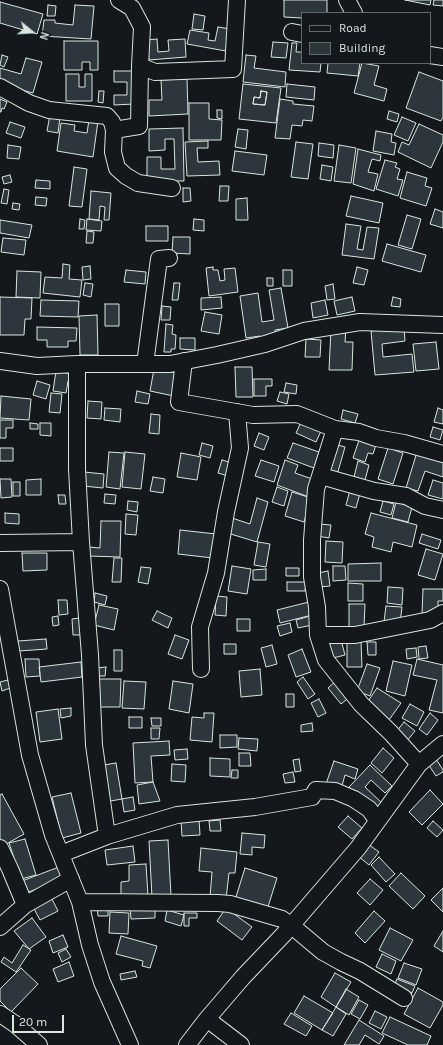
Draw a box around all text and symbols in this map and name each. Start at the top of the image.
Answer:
north arrow [12,12,52,52]
legend [301,12,431,64]
text: Road [339,21,367,35]
text: N [36,30,51,42]
text: Building [339,41,385,55]
scale bar [14,1007,66,1033]
text: 20 m [19,1015,47,1029]

